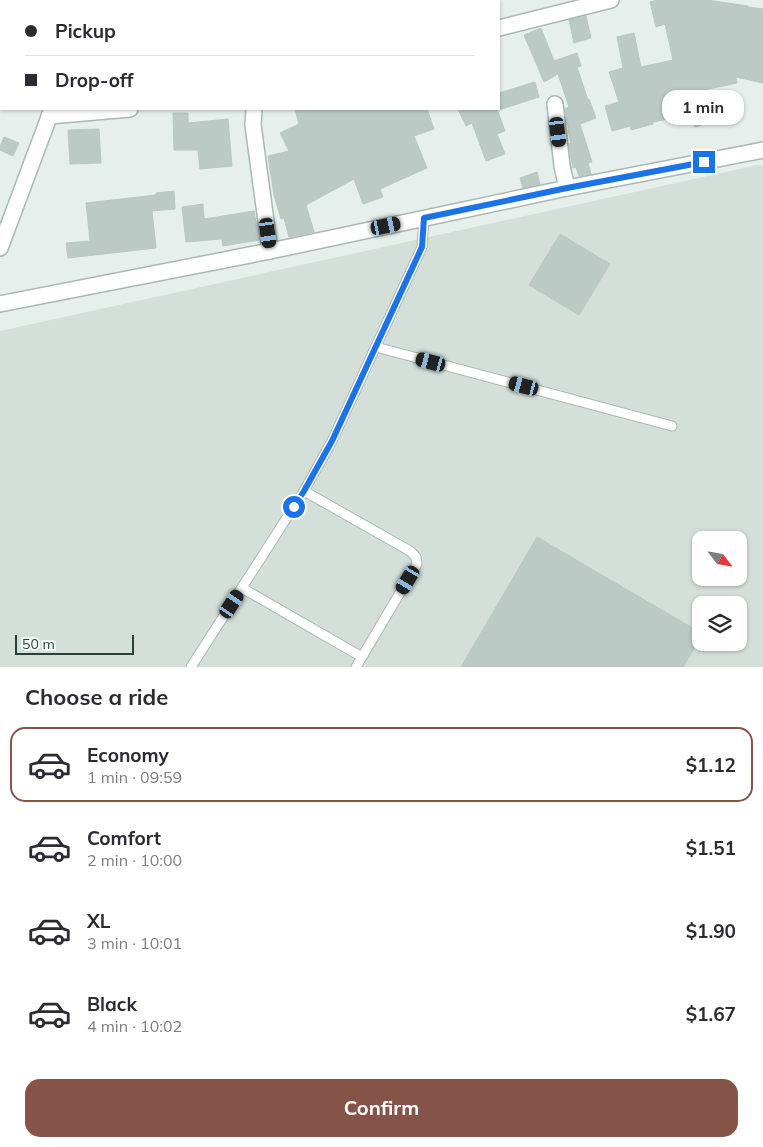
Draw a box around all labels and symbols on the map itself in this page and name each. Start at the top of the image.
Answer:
callout: 1 min [663,90,745,124]
car [548,116,567,148]
route end [693,151,715,173]
car [369,216,402,236]
car [258,217,277,249]
car [414,351,447,373]
car [507,375,540,397]
route start [283,496,305,518]
north arrow [692,531,748,586]
car [393,563,422,597]
car [217,587,246,621]
scale bar [15,632,134,655]

